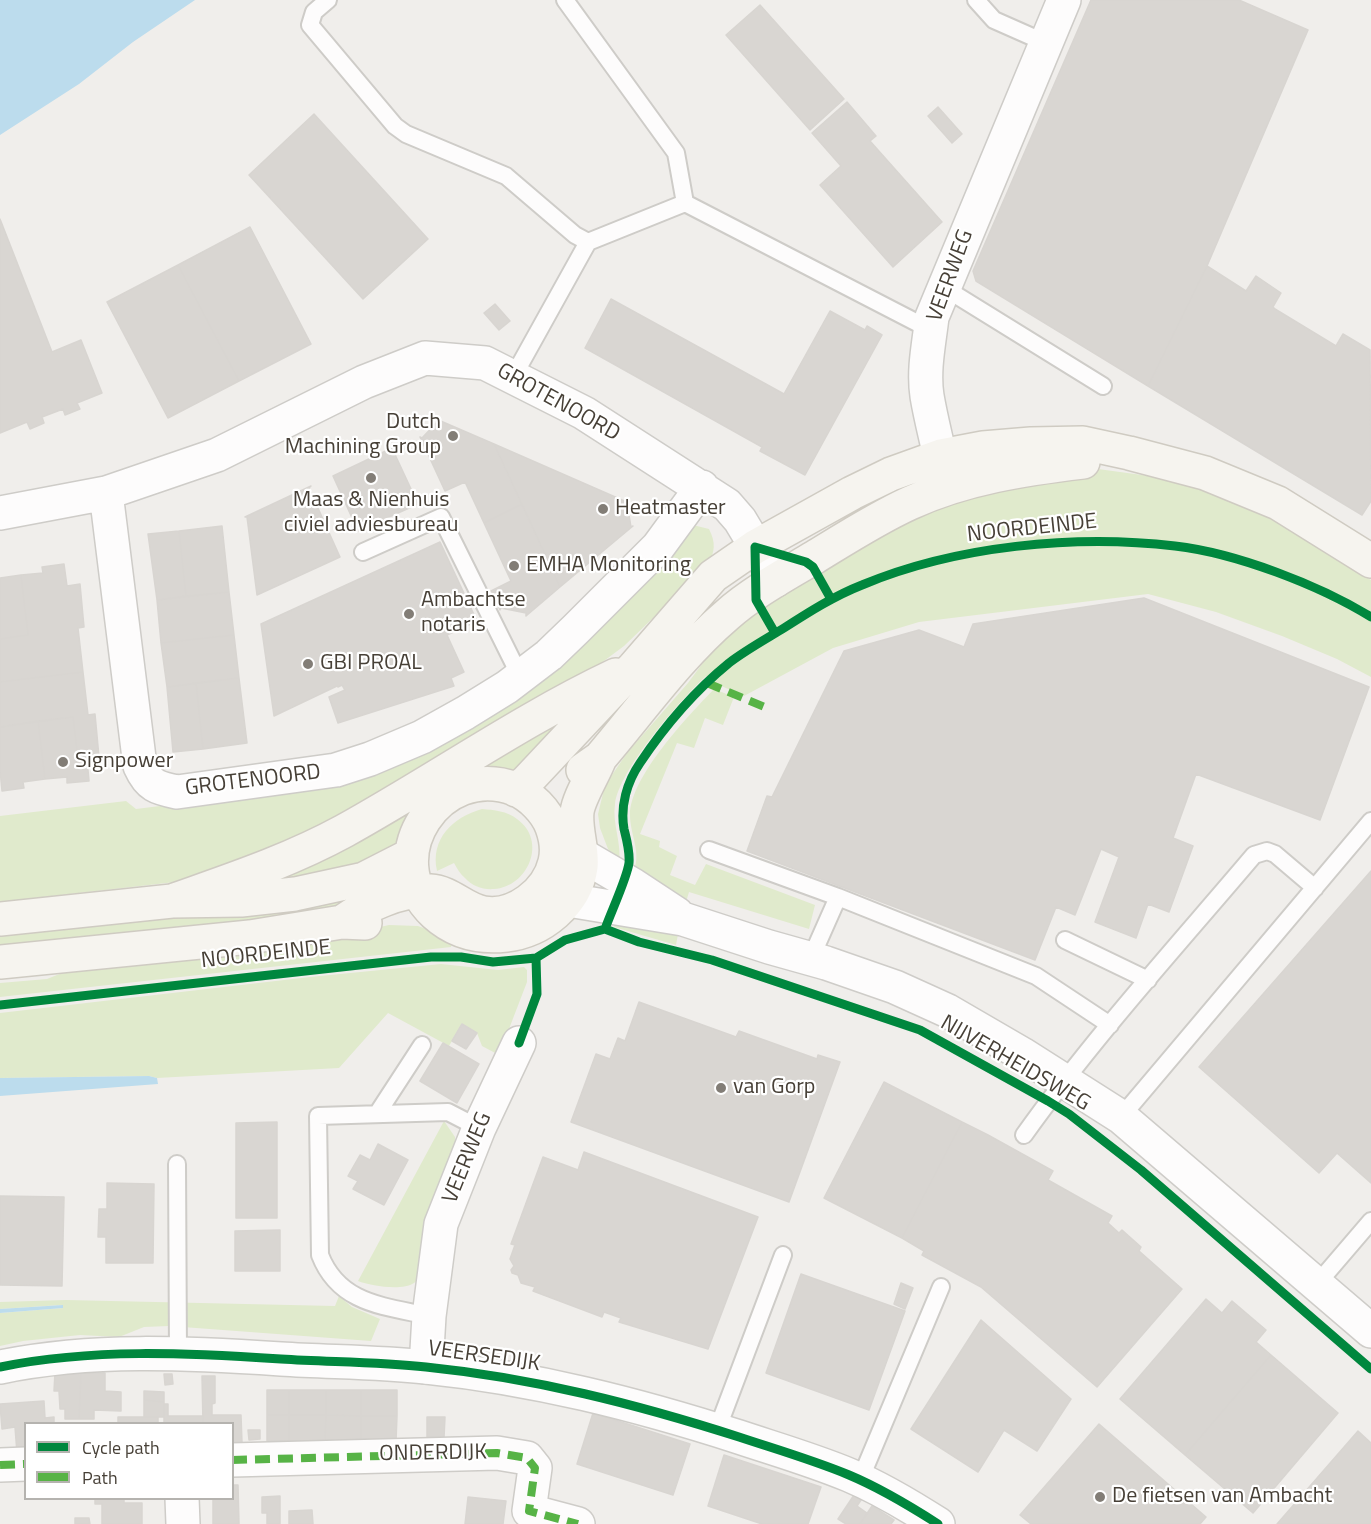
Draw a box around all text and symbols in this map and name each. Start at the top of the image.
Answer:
street label: VEERWEG [922,227,980,325]
street label: GROTENOORD [492,358,624,448]
place label: Dutch Machining Group [285,410,441,462]
marker: Dutch Machining Group [446,429,460,443]
marker: Maas & Nienhuis civiel adviesbureau [364,471,378,485]
place label: Maas & Nienhuis civiel adviesbureau [284,488,458,540]
place label: Heatmaster [615,496,726,522]
marker: Heatmaster [596,502,610,516]
street label: NOORDEINDE [966,509,1098,549]
place label: EMHA Monitoring [526,553,691,579]
marker: EMHA Monitoring [507,559,521,573]
place label: Ambachtse notaris [421,588,525,640]
marker: Ambachtse notaris [402,607,416,621]
place label: GBI PROAL [320,651,422,677]
marker: GBI PROAL [301,657,315,671]
place label: Signpower [75,749,173,775]
marker: Signpower [56,755,70,769]
street label: GROTENOORD [184,760,322,802]
street label: NOORDEINDE [200,935,332,975]
street label: NIJVERHEIDSWEG [935,1010,1095,1118]
place label: van Gorp [733,1075,815,1101]
marker: van Gorp [714,1081,728,1095]
street label: VEERWEG [438,1109,498,1207]
street label: VEERSEDIJK [426,1336,542,1378]
legend [24,1422,234,1500]
text: Cycle path [82,1434,160,1461]
street label: ONDERDIJK [379,1440,487,1468]
text: Path [82,1464,118,1491]
place label: De fietsen van Ambacht [1112,1484,1332,1510]
marker: De fietsen van Ambacht [1093,1490,1107,1504]

